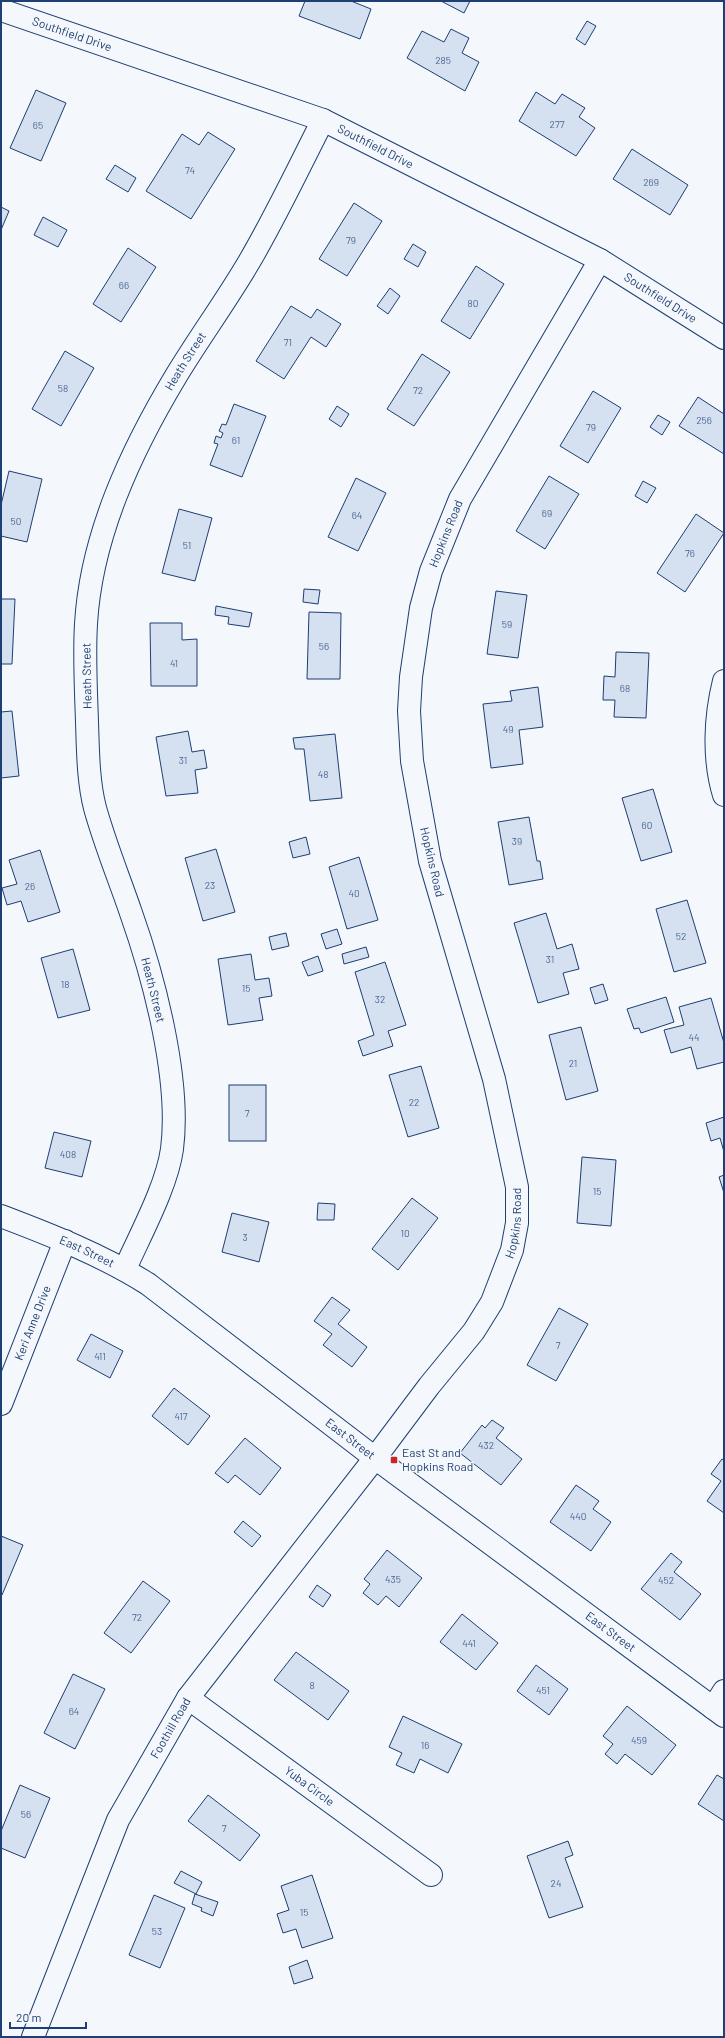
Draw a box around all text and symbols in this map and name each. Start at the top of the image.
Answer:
street label: Southfield Drive [31,13,114,53]
house number: 285 [435,54,451,66]
house number: 277 [550,118,565,130]
house number: 65 [33,119,43,131]
street label: Southfield Drive [336,121,416,171]
house number: 74 [185,164,195,176]
house number: 269 [643,176,659,188]
house number: 79 [346,234,356,246]
street label: Southfield Drive [622,269,700,325]
house number: 66 [119,279,129,291]
house number: 80 [468,297,478,309]
street label: Heath Street [161,329,208,393]
house number: 71 [284,336,292,348]
house number: 58 [58,382,68,394]
house number: 72 [413,384,423,396]
house number: 256 [696,414,712,426]
house number: 79 [586,421,596,433]
house number: 61 [232,434,240,446]
street label: Hopkins Road [425,498,465,569]
house number: 69 [542,507,552,519]
house number: 64 [352,509,362,521]
house number: 50 [11,515,21,527]
house number: 51 [183,539,191,551]
house number: 76 [685,547,695,559]
house number: 59 [502,618,512,630]
house number: 56 [319,640,329,652]
street label: Heath Street [78,643,94,709]
house number: 41 [170,657,178,669]
house number: 68 [620,682,630,694]
house number: 49 [503,723,513,735]
house number: 31 [179,754,187,766]
house number: 48 [318,768,328,780]
house number: 60 [642,819,652,831]
street label: Hopkins Road [418,825,448,898]
house number: 39 [512,835,522,847]
house number: 23 [205,879,215,891]
house number: 26 [25,880,35,892]
house number: 40 [348,887,360,899]
house number: 52 [676,930,686,942]
house number: 31 [546,953,554,965]
street label: Heath Street [139,956,169,1024]
house number: 18 [61,978,69,990]
house number: 15 [242,982,250,994]
house number: 32 [375,993,385,1005]
house number: 44 [688,1031,700,1043]
house number: 21 [569,1057,577,1069]
house number: 22 [409,1096,419,1108]
house number: 7 [245,1107,250,1119]
house number: 408 [60,1148,76,1160]
house number: 15 [593,1185,601,1197]
street label: Hopkins Road [501,1188,523,1260]
house number: 10 [400,1227,410,1239]
house number: 3 [242,1231,248,1243]
street label: East Street [58,1232,117,1270]
street label: Keri Anne Drive [11,1283,53,1362]
house number: 7 [556,1339,561,1351]
house number: 411 [94,1350,106,1362]
house number: 417 [175,1410,188,1422]
street label: East Street [323,1415,378,1462]
house number: 432 [478,1439,494,1451]
place label: East St and Hopkins Road [402,1445,473,1473]
marker: East St and Hopkins Road [389,1455,399,1465]
house number: 440 [570,1510,586,1522]
house number: 435 [385,1573,401,1585]
house number: 452 [658,1574,674,1586]
street label: East Street [583,1608,639,1654]
house number: 72 [132,1611,142,1623]
house number: 441 [462,1637,476,1649]
house number: 8 [309,1679,315,1691]
house number: 451 [536,1684,550,1696]
street label: Foothill Road [147,1695,193,1760]
house number: 64 [69,1705,79,1717]
house number: 459 [631,1734,647,1746]
house number: 16 [421,1739,429,1751]
street label: Yuba Circle [282,1763,337,1808]
house number: 56 [21,1808,31,1820]
house number: 7 [222,1822,227,1834]
house number: 24 [551,1877,561,1889]
house number: 15 [300,1906,308,1918]
house number: 53 [152,1925,162,1937]
scale bar [10,2004,86,2030]
text: 20 m [16,2010,42,2024]

